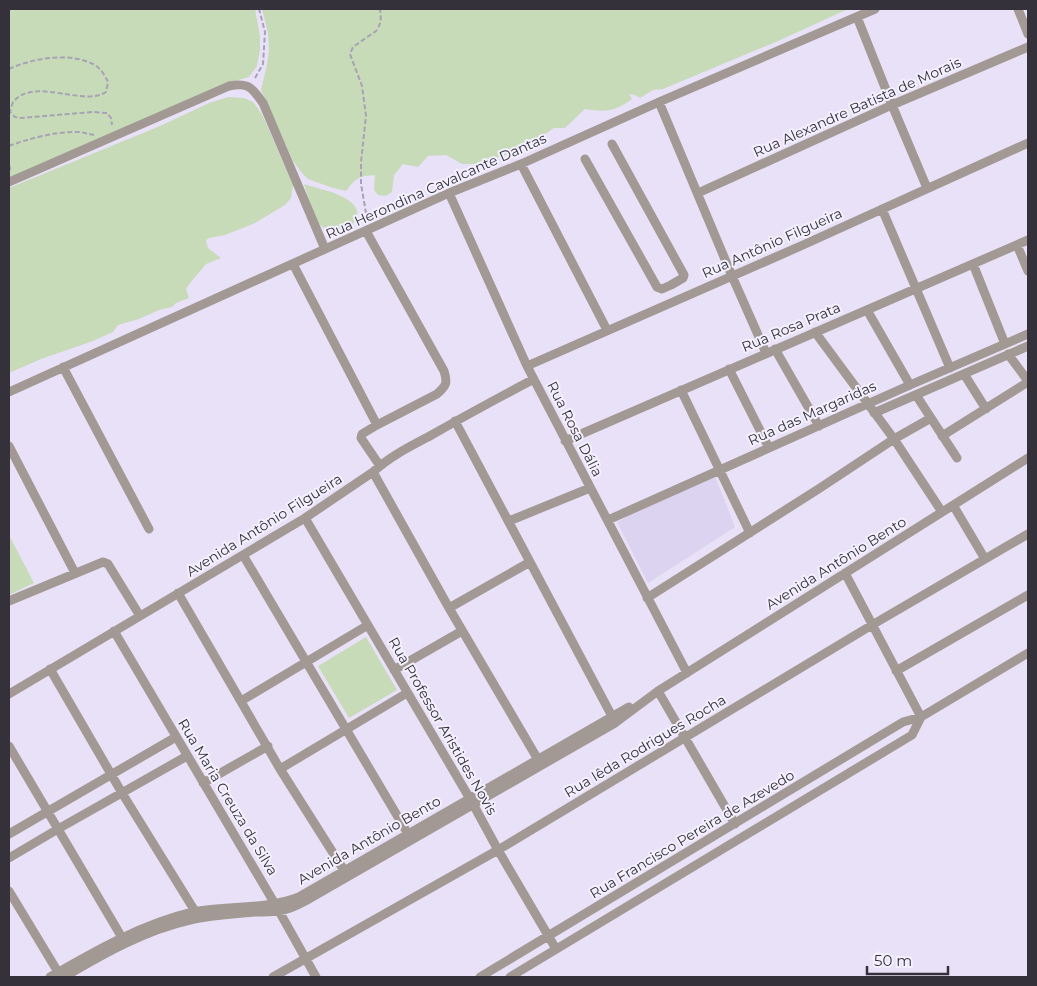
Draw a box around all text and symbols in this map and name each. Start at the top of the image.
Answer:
street label: Rua Alexandre Batista de Morais [750,53,964,161]
street label: Rua Herondina Cavalcante Dantas [323,129,549,243]
street label: Rua Antônio Filgueira [699,204,845,282]
street label: Rua Rosa Prata [739,298,843,356]
street label: Rua das Margaridas [745,377,879,449]
street label: Rua Rosa Dália [543,378,607,480]
street label: Avenida Antônio Filgueira [183,470,345,580]
street label: Avenida Antônio Bento [762,512,910,614]
street label: Rua Professor Aristides Novis [385,634,501,818]
street label: Rua Iêda Rodrigues Rocha [561,690,729,802]
street label: Rua Maria Creuza da Silva [174,715,282,879]
street label: Rua Francisco Pereira de Azevedo [586,766,798,902]
street label: Avenida Antônio Bento [294,792,444,888]
scale bar [867,944,948,976]
text: 50 m [874,951,912,970]

